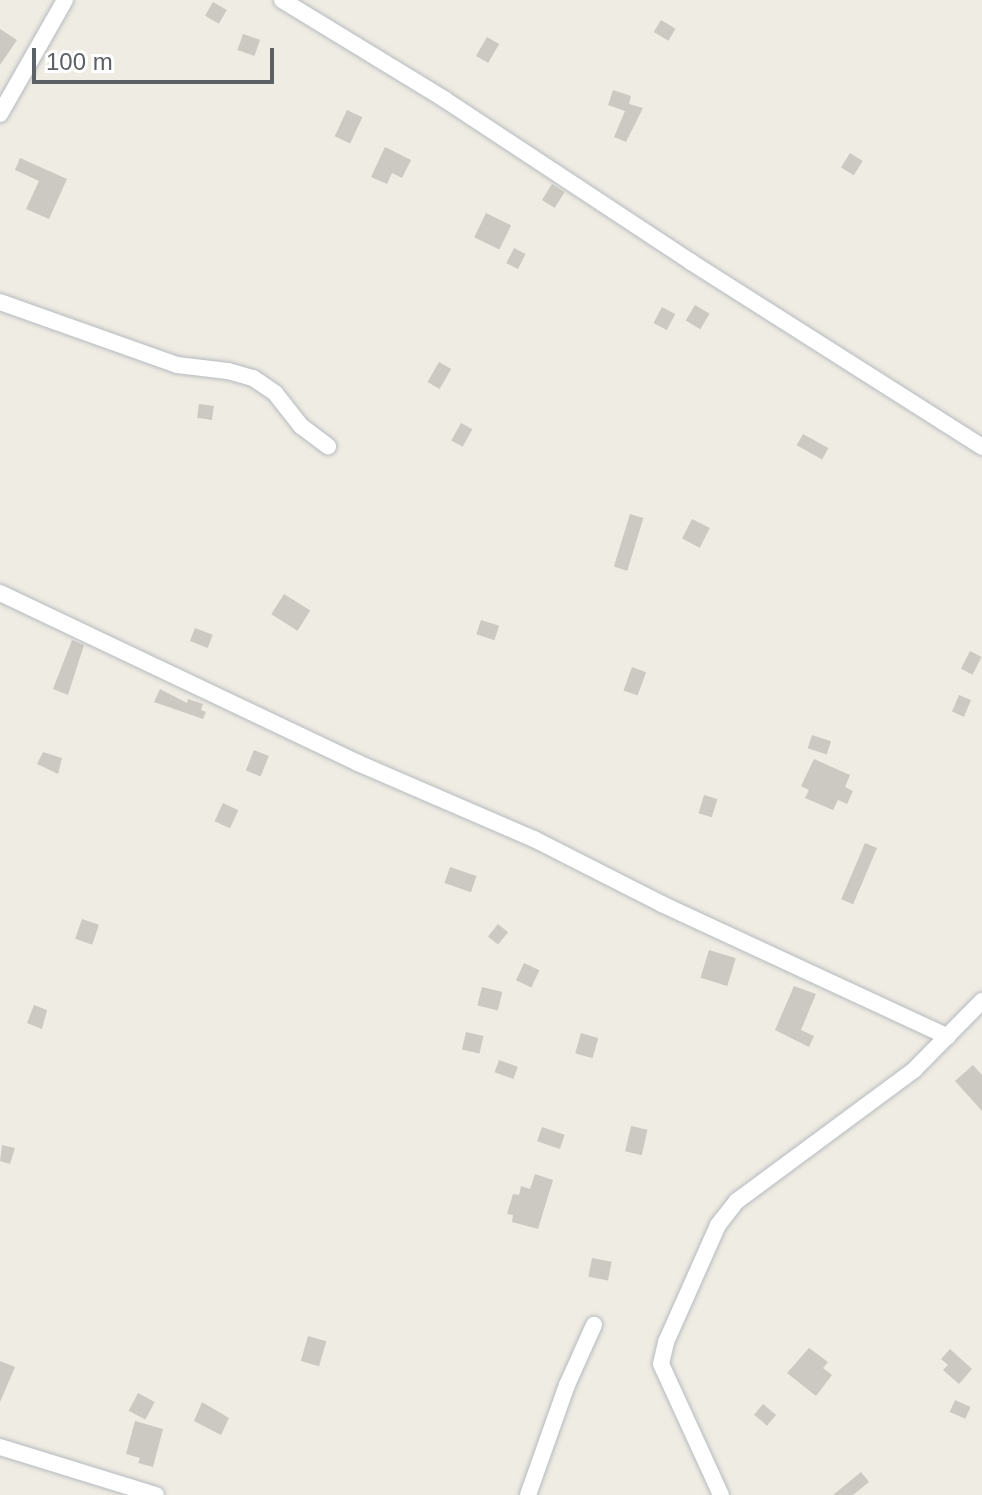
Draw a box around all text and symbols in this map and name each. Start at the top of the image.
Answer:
scale bar [36,32,278,82]
text: 100 m [46,48,113,75]

